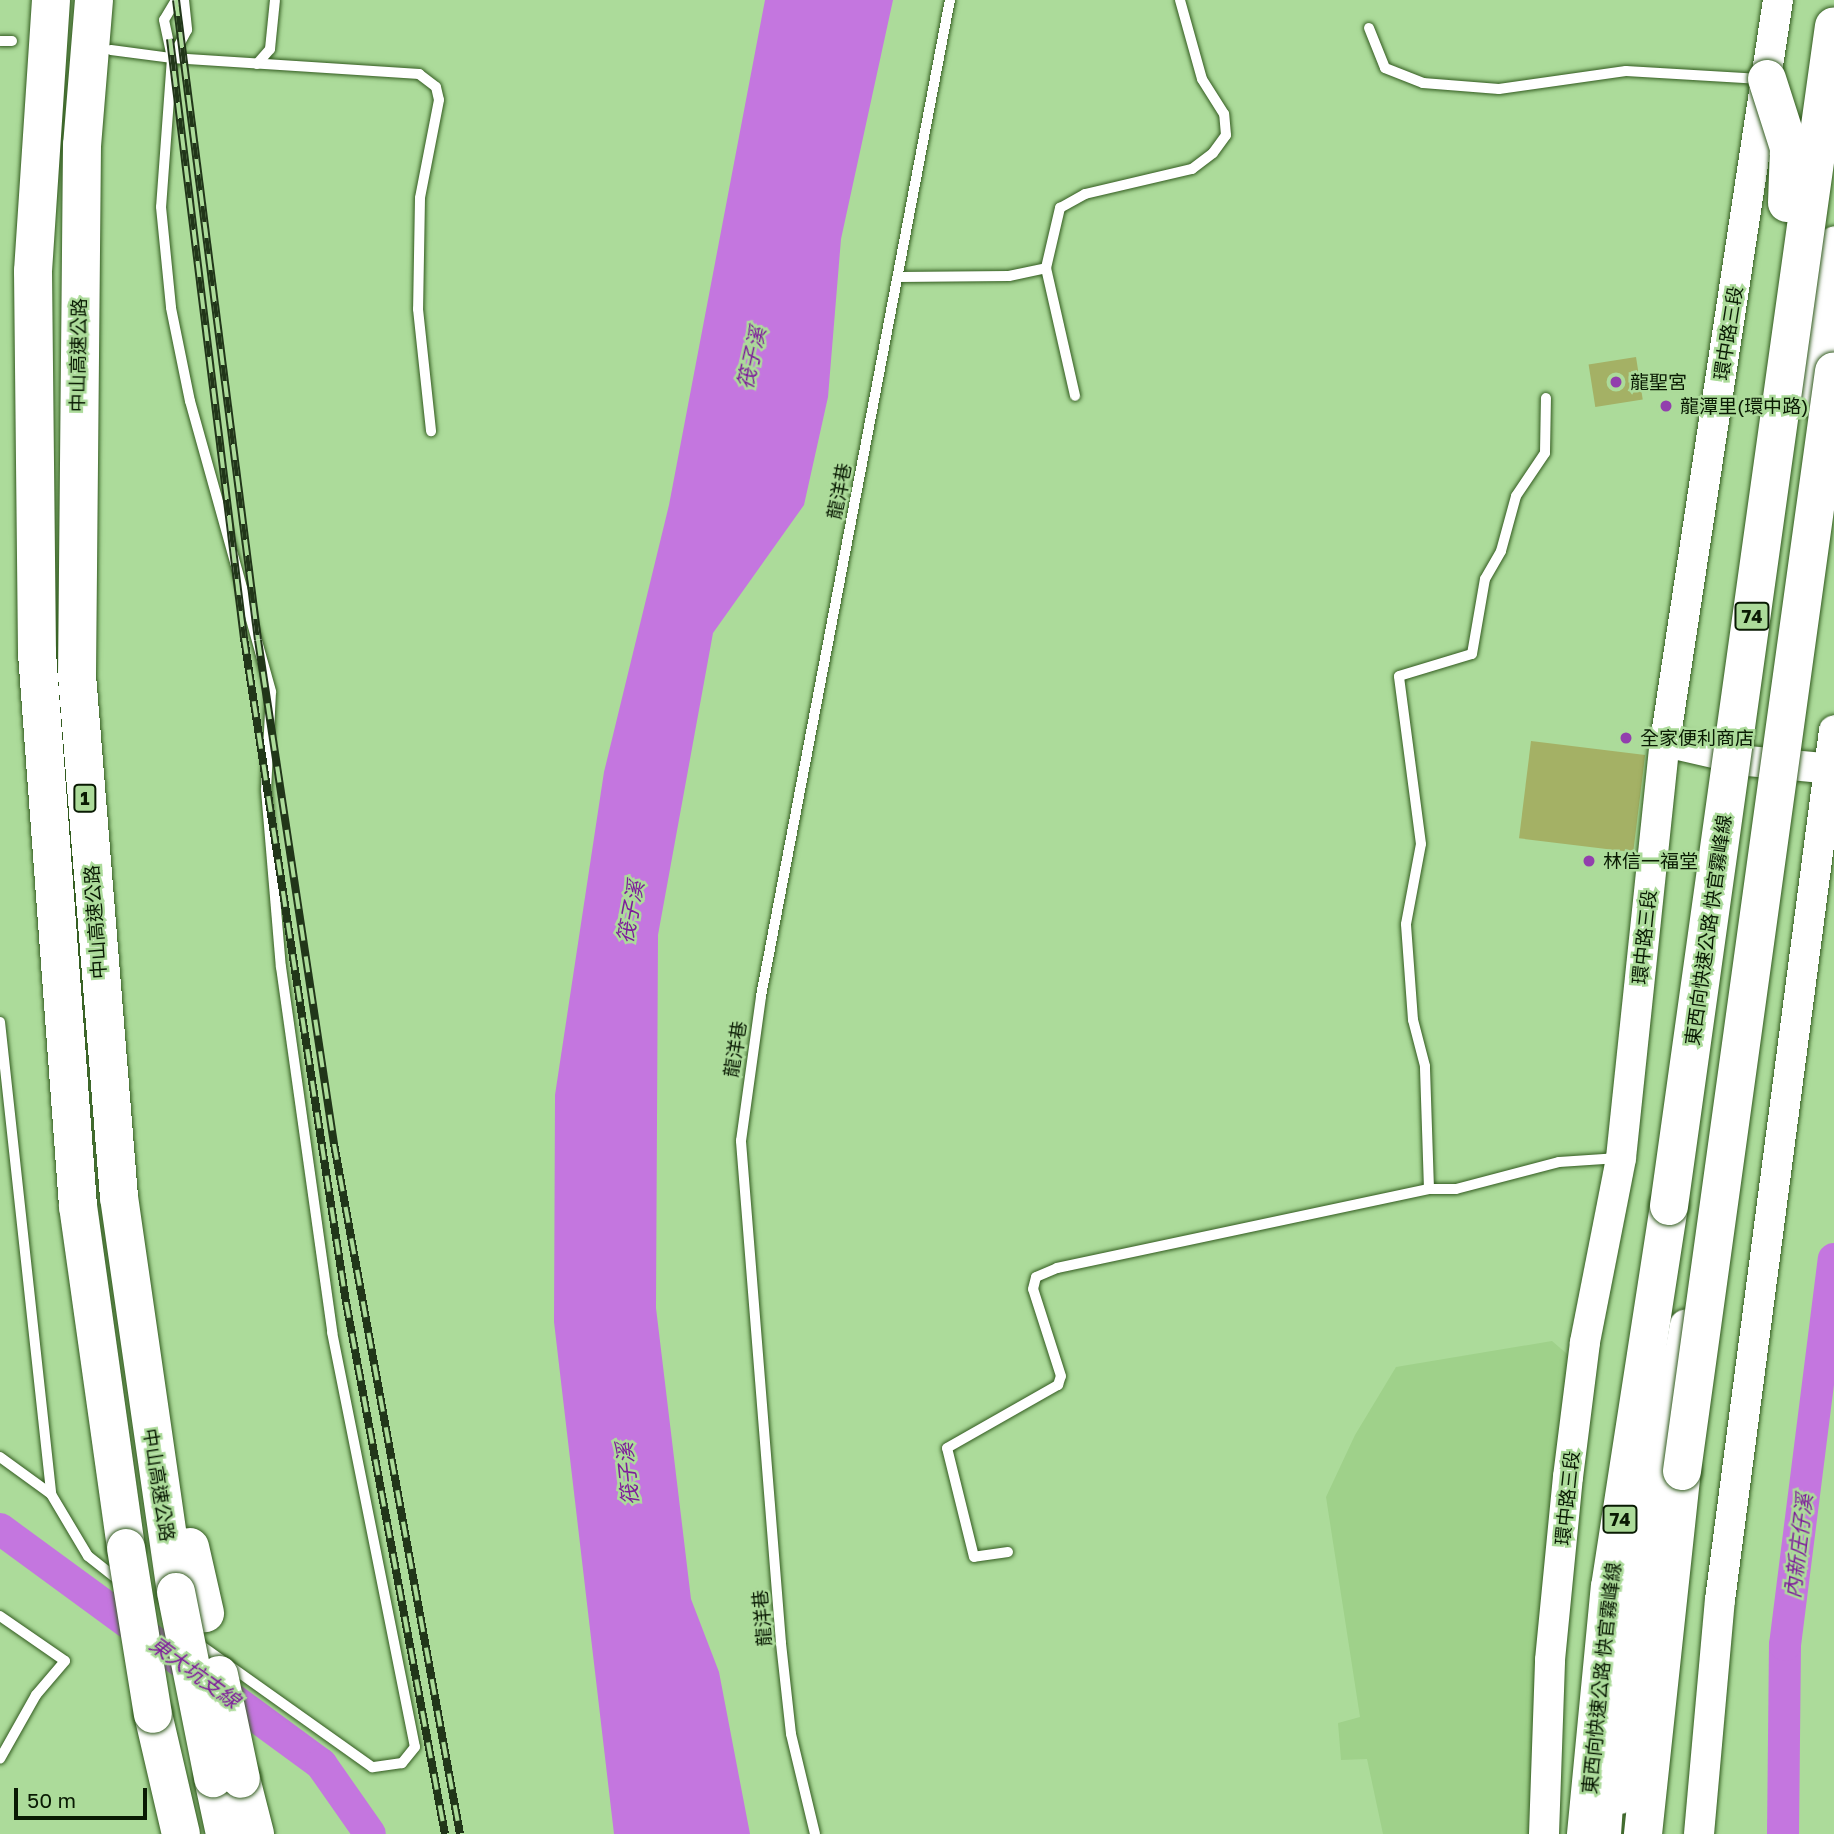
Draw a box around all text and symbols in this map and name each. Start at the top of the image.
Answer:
street label: 環中路三段 [1709,284,1747,382]
street label: 中山高速公路 [66,298,90,412]
water label: 筏子溪 [732,324,770,392]
place label: 龍聖宮 [1630,371,1687,393]
marker: 龍聖宮 [1608,374,1624,390]
place label: 龍潭里(環中路) [1680,395,1808,417]
marker: 龍潭里(環中路) [1658,398,1674,414]
street label: 龍洋巷 [822,461,856,521]
road number: 74 [1733,602,1771,630]
place label: 全家便利商店 [1640,727,1754,749]
marker: 全家便利商店 [1618,730,1634,746]
road number: 1 [73,784,97,812]
street label: 東西向快速公路 快官霧峰線 [1681,813,1735,1047]
place label: 林信一福堂 [1603,850,1698,872]
marker: 林信一福堂 [1581,853,1597,869]
street label: 中山高速公路 [80,864,110,980]
water label: 筏子溪 [612,879,648,945]
street label: 環中路三段 [1628,889,1660,985]
street label: 龍洋巷 [719,1019,751,1079]
street label: 中山高速公路 [139,1427,179,1543]
water label: 筏子溪 [611,1441,643,1507]
street label: 環中路三段 [1551,1450,1583,1546]
water label: 內新庄仔溪 [1779,1492,1817,1600]
road number: 74 [1601,1504,1639,1534]
street label: 東西向快速公路 快官霧峰線 [1577,1561,1625,1795]
street label: 龍洋巷 [748,1589,776,1647]
water label: 東大坑支線 [145,1631,245,1713]
scale bar [18,1774,150,1818]
text: 50 m [27,1787,76,1813]

